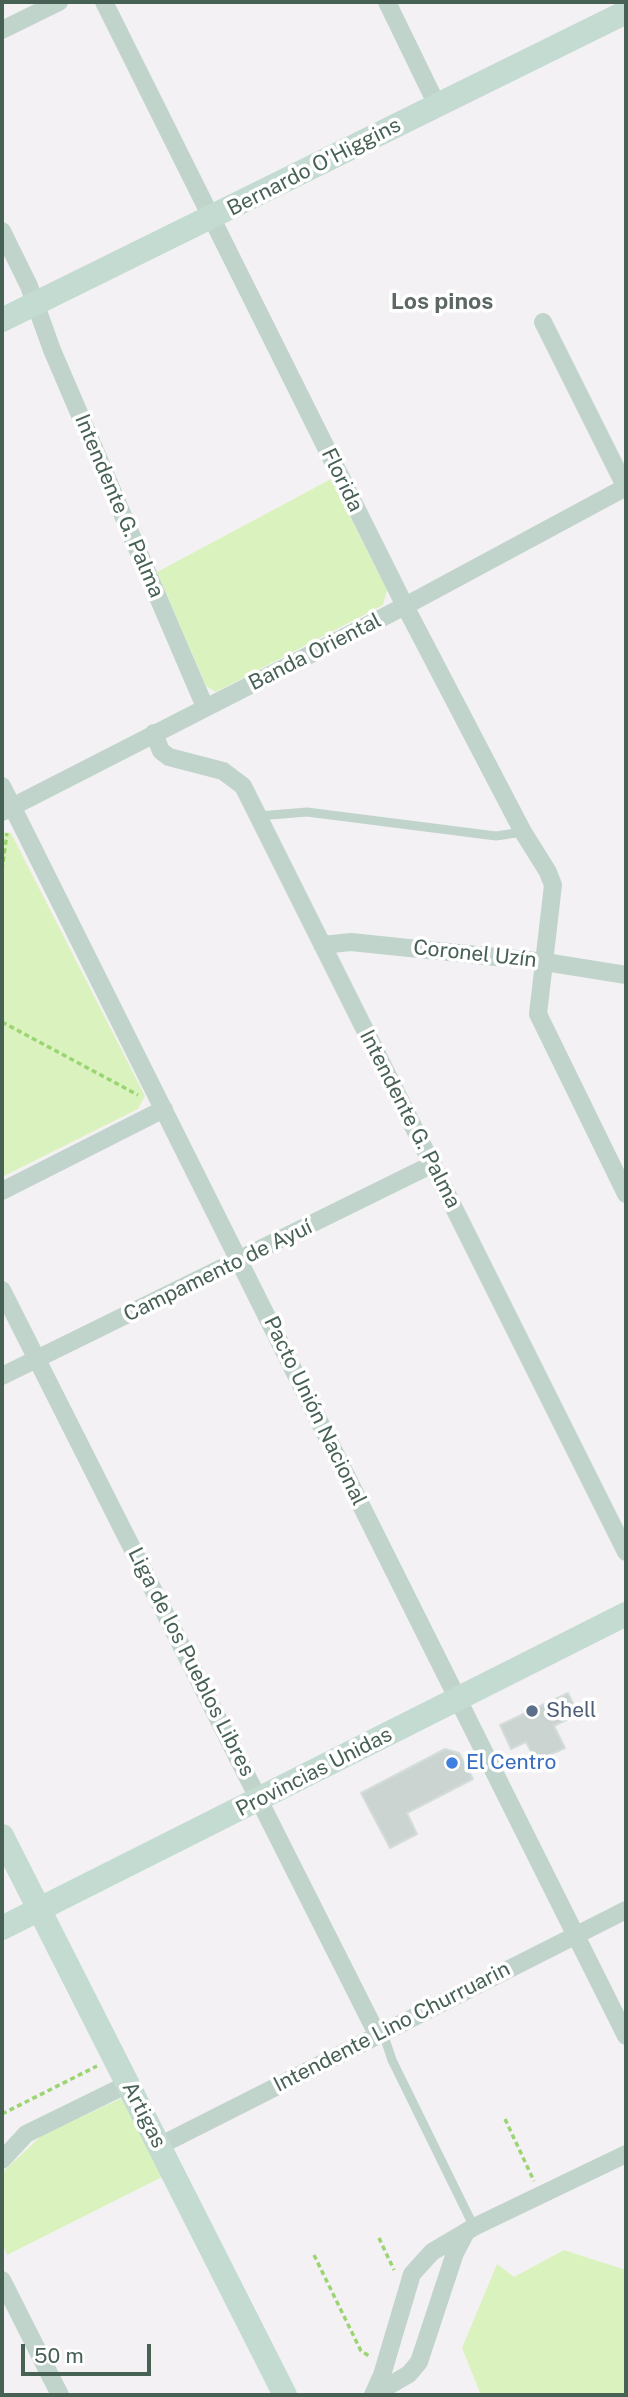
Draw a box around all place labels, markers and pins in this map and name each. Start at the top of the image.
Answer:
place label: Shell [546,1698,596,1724]
marker: Shell [524,1703,540,1719]
place label: El Centro [466,1750,556,1776]
marker: El Centro [444,1755,460,1771]

